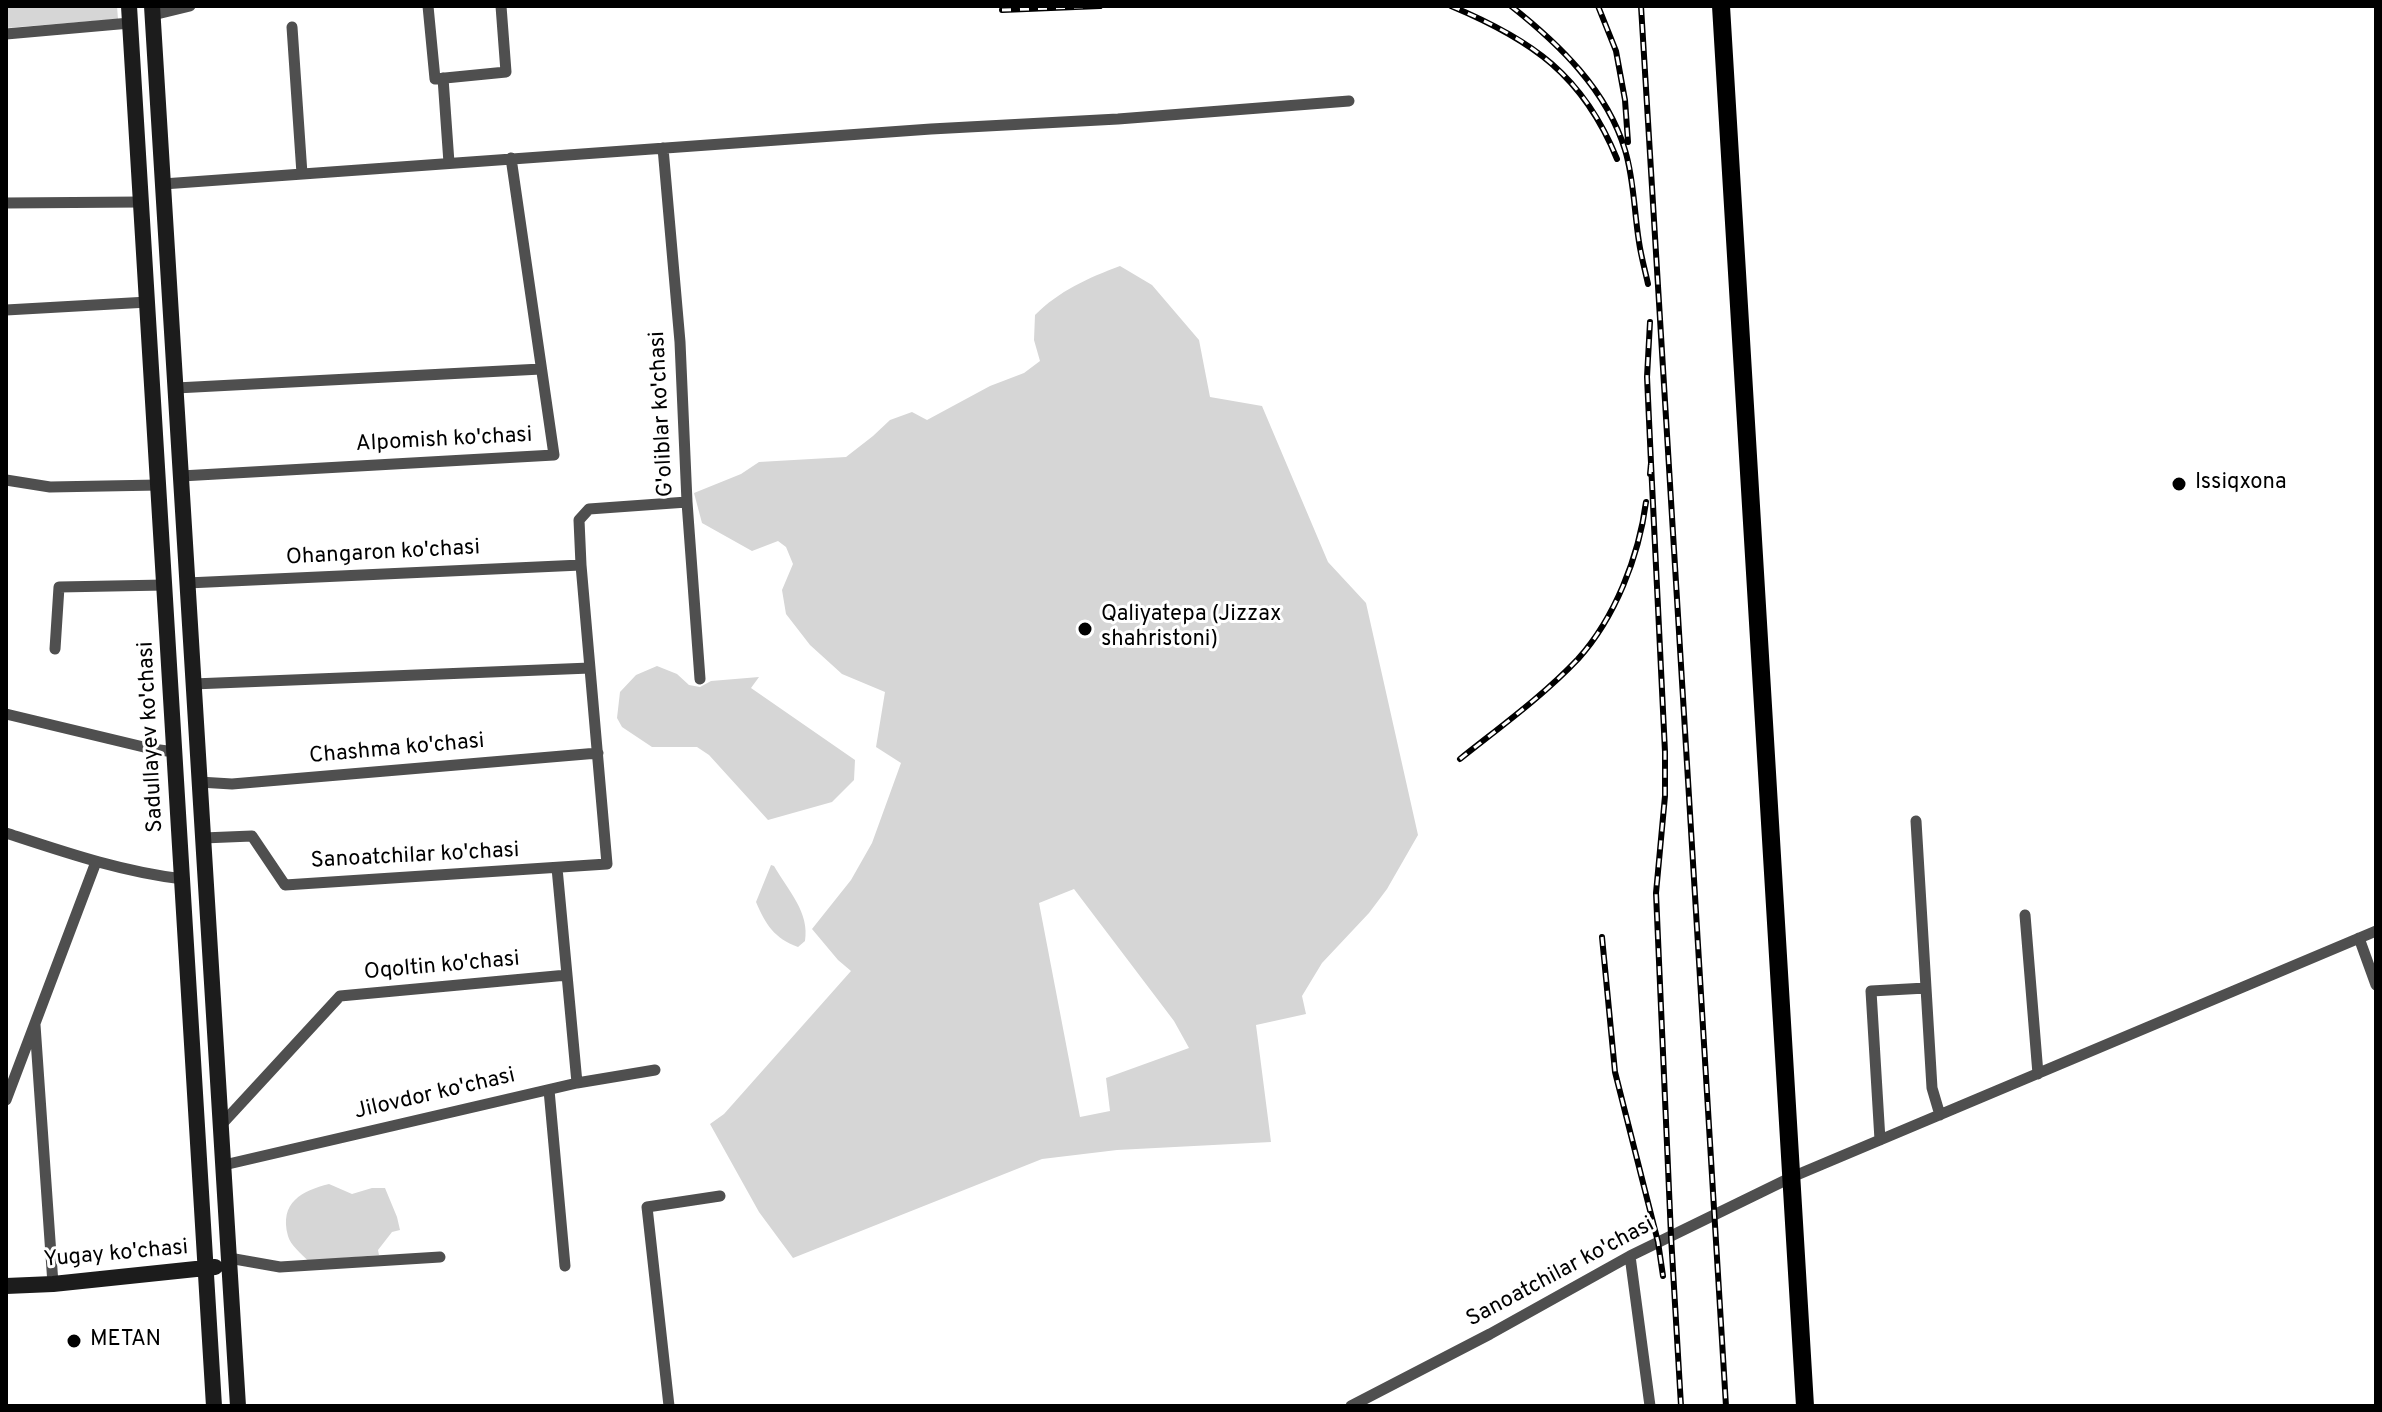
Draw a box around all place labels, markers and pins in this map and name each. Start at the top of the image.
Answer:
place label: Issiqxona [2195,471,2286,497]
marker: Issiqxona [2170,475,2188,493]
place label: Qaliyatepa (Jizzax shahristoni) [1101,603,1281,654]
marker: Qaliyatepa (Jizzax shahristoni) [1076,620,1094,638]
place label: METAN [90,1328,161,1354]
marker: METAN [65,1332,83,1350]

